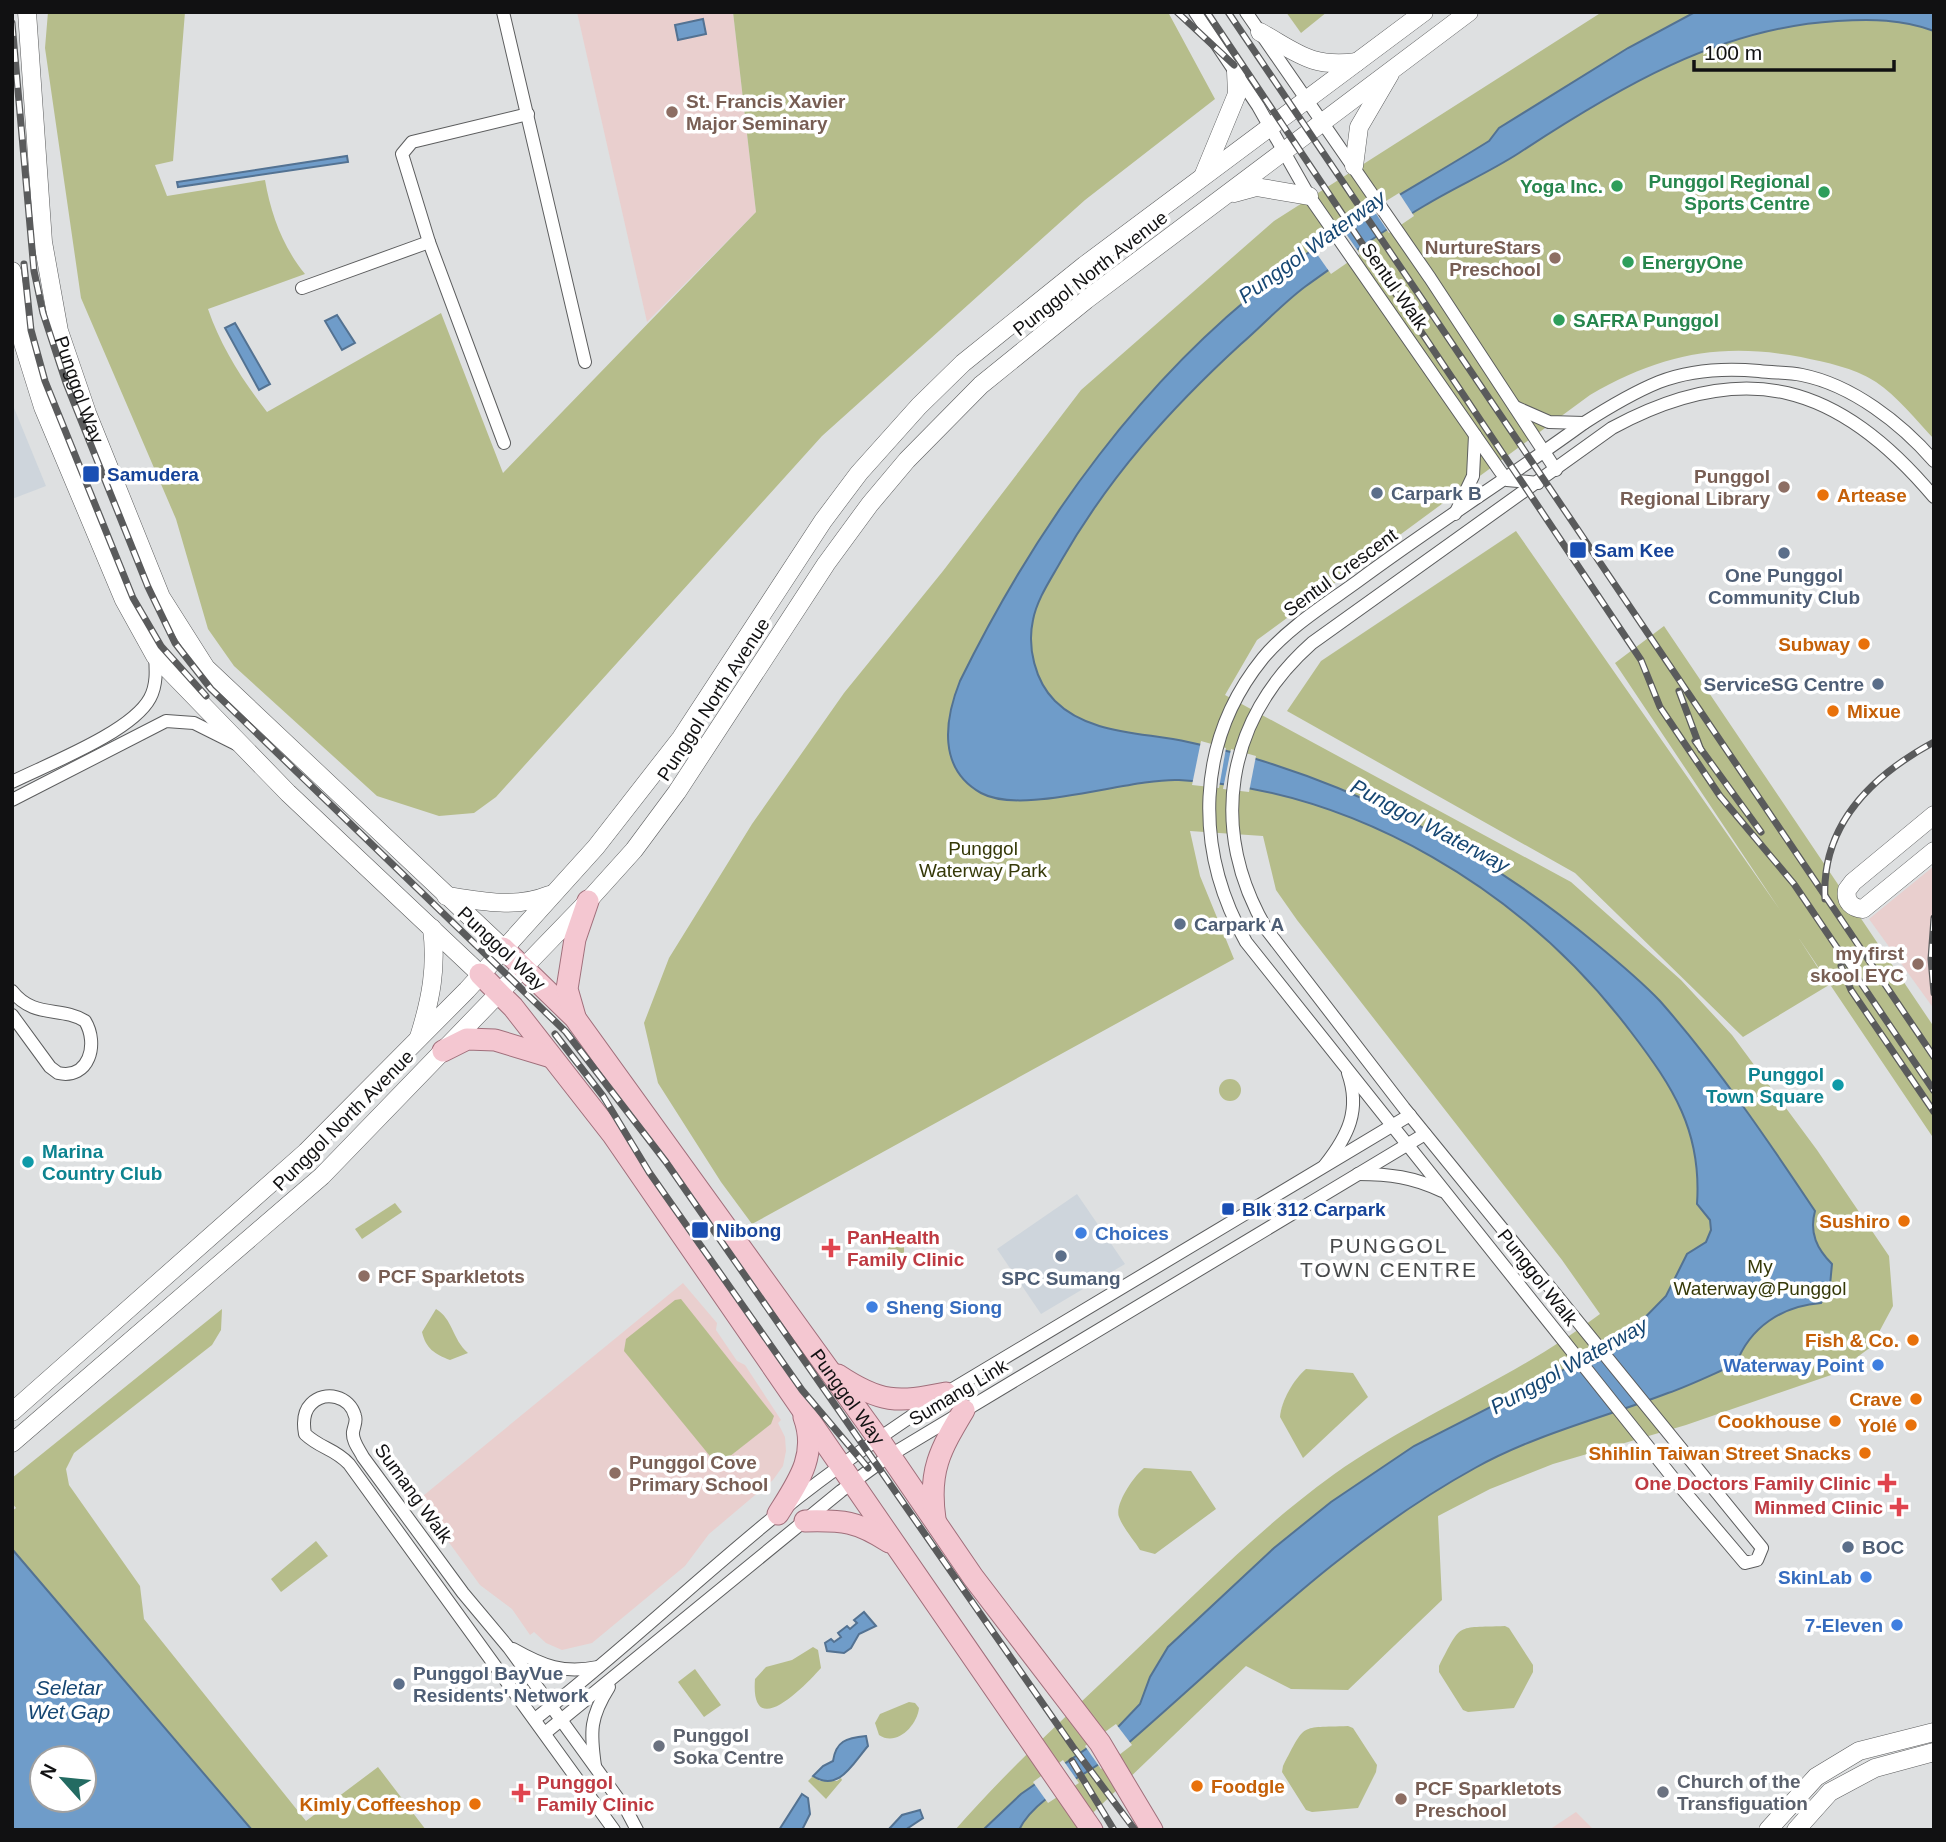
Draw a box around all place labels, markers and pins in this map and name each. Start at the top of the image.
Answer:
place label: St. Francis Xavier Major Seminary [686,91,846,134]
marker: St. Francis Xavier Major Seminary [664,104,680,120]
place label: Punggol Regional Sports Centre [1649,171,1810,214]
place label: Yoga Inc. [1520,176,1603,197]
marker: Yoga Inc. [1609,178,1625,194]
marker: Punggol Regional Sports Centre [1816,184,1832,200]
place label: NurtureStars Preschool [1425,237,1541,280]
marker: NurtureStars Preschool [1547,250,1563,266]
place label: EnergyOne [1642,252,1743,273]
marker: EnergyOne [1620,254,1636,270]
place label: SAFRA Punggol [1573,310,1719,331]
marker: SAFRA Punggol [1551,312,1567,328]
marker: Samudera [81,464,101,484]
place label: Samudera [107,464,199,485]
place label: Punggol Regional Library [1620,466,1770,509]
marker: Punggol Regional Library [1776,479,1792,495]
place label: Carpark B [1391,483,1482,504]
marker: Carpark B [1369,485,1385,501]
place label: Artease [1837,485,1907,506]
marker: Artease [1815,487,1831,503]
marker: Sam Kee [1568,540,1588,560]
place label: Sam Kee [1594,540,1674,561]
marker: One Punggol Community Club [1776,545,1792,561]
place label: One Punggol Community Club [1708,565,1860,608]
place label: Subway [1778,634,1850,655]
marker: Subway [1856,636,1872,652]
place label: ServiceSG Centre [1703,674,1864,695]
marker: ServiceSG Centre [1870,676,1886,692]
place label: Mixue [1847,701,1901,722]
marker: Mixue [1825,703,1841,719]
place label: Carpark A [1194,914,1284,935]
marker: Carpark A [1172,916,1188,932]
place label: my first skool EYC [1810,943,1905,986]
marker: my first skool EYC [1910,956,1926,972]
place label: Punggol Town Square [1706,1064,1824,1107]
marker: Punggol Town Square [1830,1077,1846,1093]
place label: Marina Country Club [42,1141,162,1184]
marker: Marina Country Club [20,1154,36,1170]
place label: Blk 312 Carpark [1242,1199,1386,1220]
marker: Blk 312 Carpark [1220,1201,1236,1217]
place label: Sushiro [1819,1211,1890,1232]
marker: Sushiro [1896,1213,1912,1229]
marker: Nibong [690,1220,710,1240]
place label: Nibong [716,1220,781,1241]
place label: Choices [1095,1223,1169,1244]
marker: Choices [1073,1225,1089,1241]
place label: PanHealth Family Clinic [847,1227,965,1270]
marker: PanHealth Family Clinic [821,1238,841,1258]
marker: SPC Sumang [1053,1248,1069,1264]
place label: PCF Sparkletots [378,1266,525,1287]
marker: PCF Sparkletots [356,1268,372,1284]
place label: SPC Sumang [1001,1268,1121,1289]
place label: Sheng Siong [886,1297,1002,1318]
marker: Sheng Siong [864,1299,880,1315]
place label: Fish & Co. [1805,1330,1899,1351]
marker: Fish & Co. [1905,1332,1921,1348]
place label: Waterway Point [1723,1355,1865,1376]
marker: Waterway Point [1870,1357,1886,1373]
place label: Crave [1849,1389,1902,1410]
marker: Crave [1908,1391,1924,1407]
place label: Cookhouse [1718,1411,1821,1432]
marker: Cookhouse [1827,1413,1843,1429]
place label: Yolé [1858,1415,1897,1436]
marker: Yolé [1903,1417,1919,1433]
place label: Shihlin Taiwan Street Snacks [1588,1443,1851,1464]
marker: Shihlin Taiwan Street Snacks [1857,1445,1873,1461]
place label: Punggol Cove Primary School [629,1452,768,1495]
marker: Punggol Cove Primary School [607,1465,623,1481]
place label: One Doctors Family Clinic [1635,1473,1871,1494]
marker: One Doctors Family Clinic [1877,1473,1897,1493]
place label: Minmed Clinic [1754,1497,1883,1518]
marker: Minmed Clinic [1889,1497,1909,1517]
place label: BOC [1862,1537,1905,1558]
marker: BOC [1840,1539,1856,1555]
place label: SkinLab [1778,1567,1852,1588]
marker: SkinLab [1858,1569,1874,1585]
place label: 7-Eleven [1805,1615,1883,1636]
marker: 7-Eleven [1889,1617,1905,1633]
place label: Punggol BayVue Residents' Network [413,1663,589,1706]
marker: Punggol BayVue Residents' Network [391,1676,407,1692]
place label: Punggol Soka Centre [673,1725,784,1768]
marker: Punggol Soka Centre [651,1738,667,1754]
place label: Church of the Transfiguation [1677,1771,1808,1814]
place label: Punggol Family Clinic [537,1772,655,1815]
place label: Foodgle [1211,1776,1285,1797]
marker: Foodgle [1189,1778,1205,1794]
place label: PCF Sparkletots Preschool [1415,1778,1562,1821]
marker: Punggol Family Clinic [511,1783,531,1803]
marker: Church of the Transfiguation [1655,1784,1671,1800]
marker: PCF Sparkletots Preschool [1393,1791,1409,1807]
place label: Kimly Coffeeshop [299,1794,461,1815]
marker: Kimly Coffeeshop [467,1796,483,1812]

